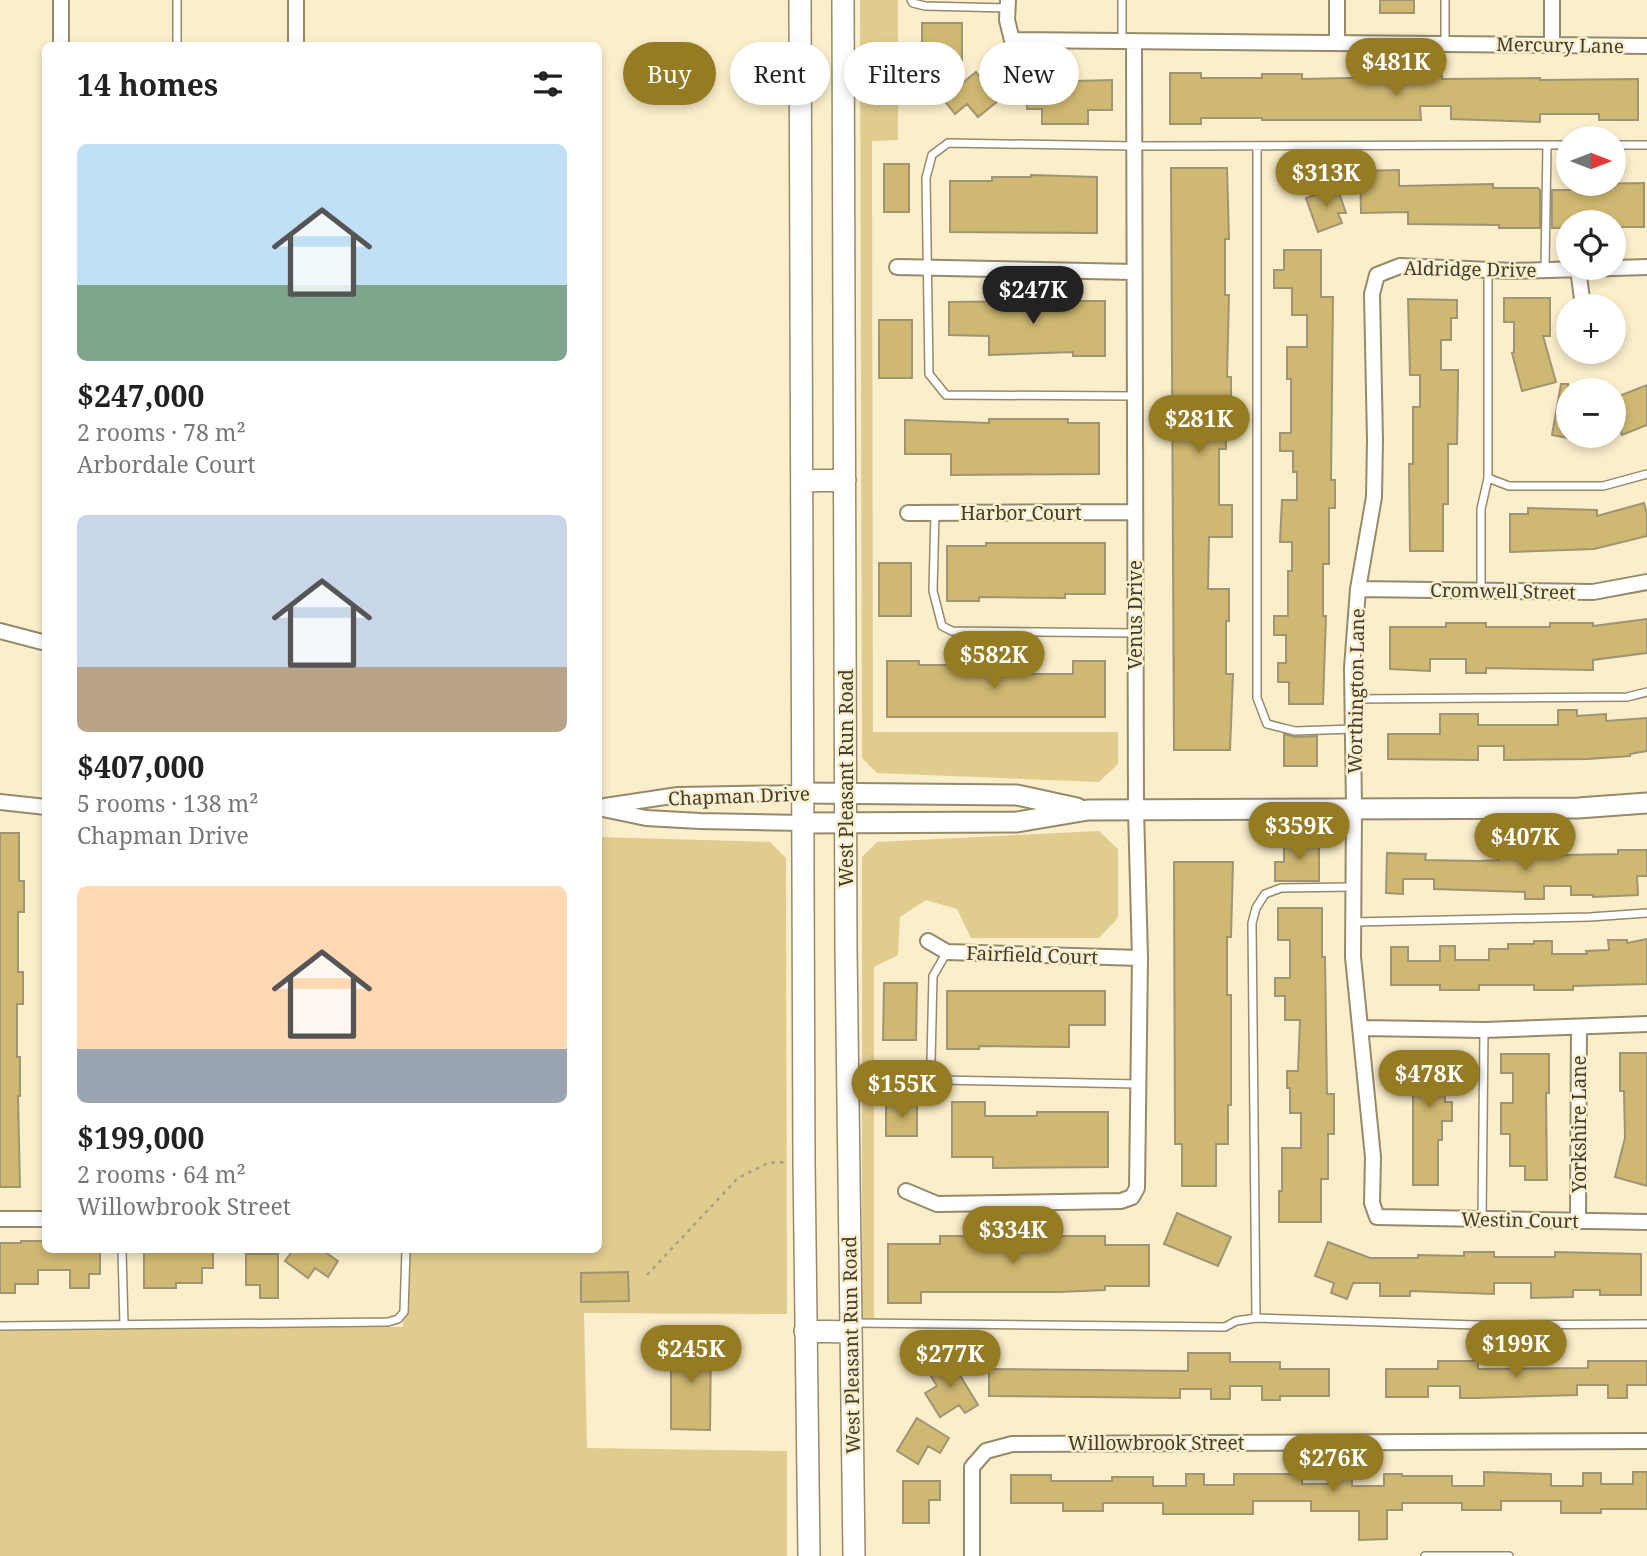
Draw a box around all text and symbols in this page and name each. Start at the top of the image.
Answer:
street label: Mercury Lane [1496,31,1624,59]
pin: $481K [1347,38,1445,98]
chip: Buy [623,42,716,105]
chip: Rent [730,42,830,105]
chip: Filters [844,42,965,105]
chip: New [979,42,1079,105]
text: $481K [1362,45,1430,77]
text: 14 homes [77,64,218,105]
icon: filters [529,65,567,103]
north arrow [1556,126,1626,196]
map controls [1556,126,1626,448]
pin: $313K [1277,150,1375,209]
text: $313K [1292,156,1360,188]
icon: home [259,189,385,315]
button: locate [1556,210,1626,280]
street label: Aldridge Drive [1403,255,1537,283]
pin: $247K [984,266,1082,326]
text: $247K [999,273,1067,305]
button: + [1556,294,1626,364]
text: $247,000 [77,375,204,416]
button: − [1556,378,1626,448]
pin: $281K [1150,396,1248,455]
text: $281K [1165,402,1233,434]
text: 2 rooms · 78 m² [77,416,246,448]
text: Arbordale Court [77,448,256,480]
street label: Harbor Court [960,500,1082,526]
icon: home [259,560,385,686]
street label: Venus Drive [1122,560,1148,670]
street label: Cromwell Street [1430,577,1576,605]
street label: Worthington Lane [1342,608,1370,774]
pin: $582K [945,632,1043,691]
text: $582K [960,638,1028,670]
street label: West Pleasant Run Road [833,669,859,887]
text: $407,000 [77,746,204,787]
street label: Chapman Drive [668,781,810,811]
text: 5 rooms · 138 m² [77,787,259,819]
pin: $359K [1250,802,1348,862]
text: $359K [1265,809,1333,841]
pin: $407K [1476,814,1574,873]
text: Chapman Drive [77,819,249,851]
text: $407K [1491,820,1559,852]
icon: home [259,931,385,1057]
street label: Fairfield Court [966,940,1099,970]
pin: $478K [1380,1050,1478,1110]
street label: Yorkshire Lane [1566,1055,1592,1194]
text: $478K [1395,1057,1463,1089]
pin: $155K [853,1060,951,1120]
text: $155K [868,1067,936,1099]
text: $199,000 [77,1117,204,1158]
text: 2 rooms · 64 m² [77,1158,246,1190]
text: Willowbrook Street [77,1190,291,1222]
pin: $334K [964,1206,1062,1266]
street label: Westin Court [1461,1206,1579,1234]
text: $334K [979,1213,1047,1245]
street label: West Pleasant Run Road [836,1235,866,1454]
pin: $199K [1467,1320,1565,1380]
pin: $245K [642,1326,740,1385]
text: $199K [1482,1327,1550,1359]
pin: $277K [901,1330,999,1390]
text: $245K [657,1332,725,1364]
text: $277K [916,1337,984,1369]
street label: Willowbrook Street [1068,1430,1245,1456]
pin: $276K [1284,1434,1382,1494]
text: $276K [1299,1441,1367,1473]

